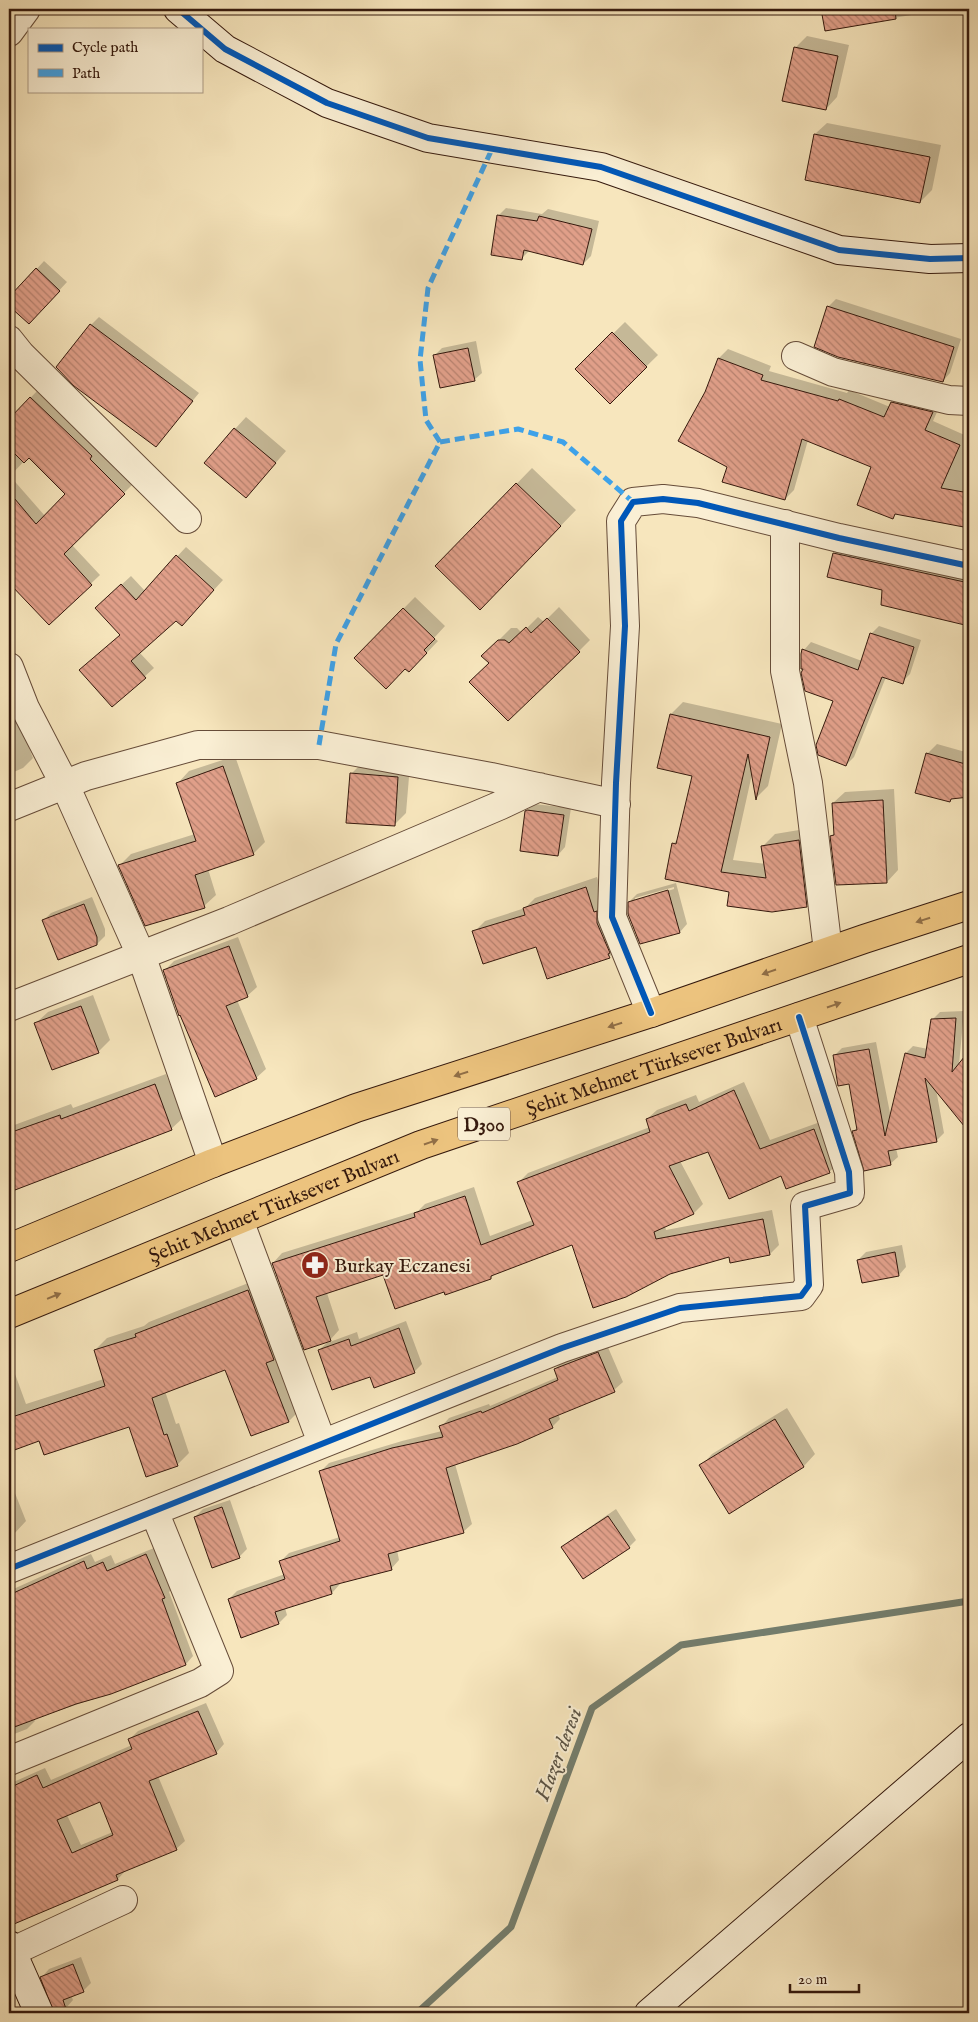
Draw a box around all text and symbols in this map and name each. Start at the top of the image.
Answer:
legend [28,28,202,92]
text: Cycle path [72,38,138,57]
text: Path [72,64,100,83]
one-way arrow [915,916,930,924]
one-way arrow [761,968,776,976]
one-way arrow [826,1001,841,1009]
street label: Şehit Mehmet Türksever Bulvarı [523,1012,785,1122]
one-way arrow [608,1021,623,1029]
one-way arrow [453,1071,468,1078]
road number: D300 [458,1108,510,1140]
one-way arrow [424,1138,439,1146]
street label: Şehit Mehmet Türksever Bulvarı [145,1144,403,1269]
pharmacy icon: Burkay Eczanesi [300,1250,330,1280]
place label: Burkay Eczanesi [334,1254,471,1279]
one-way arrow [47,1292,62,1300]
water label: Hazer deresi [529,1703,590,1805]
scale bar [790,1962,859,1994]
text: 20 m [798,1970,828,1989]

